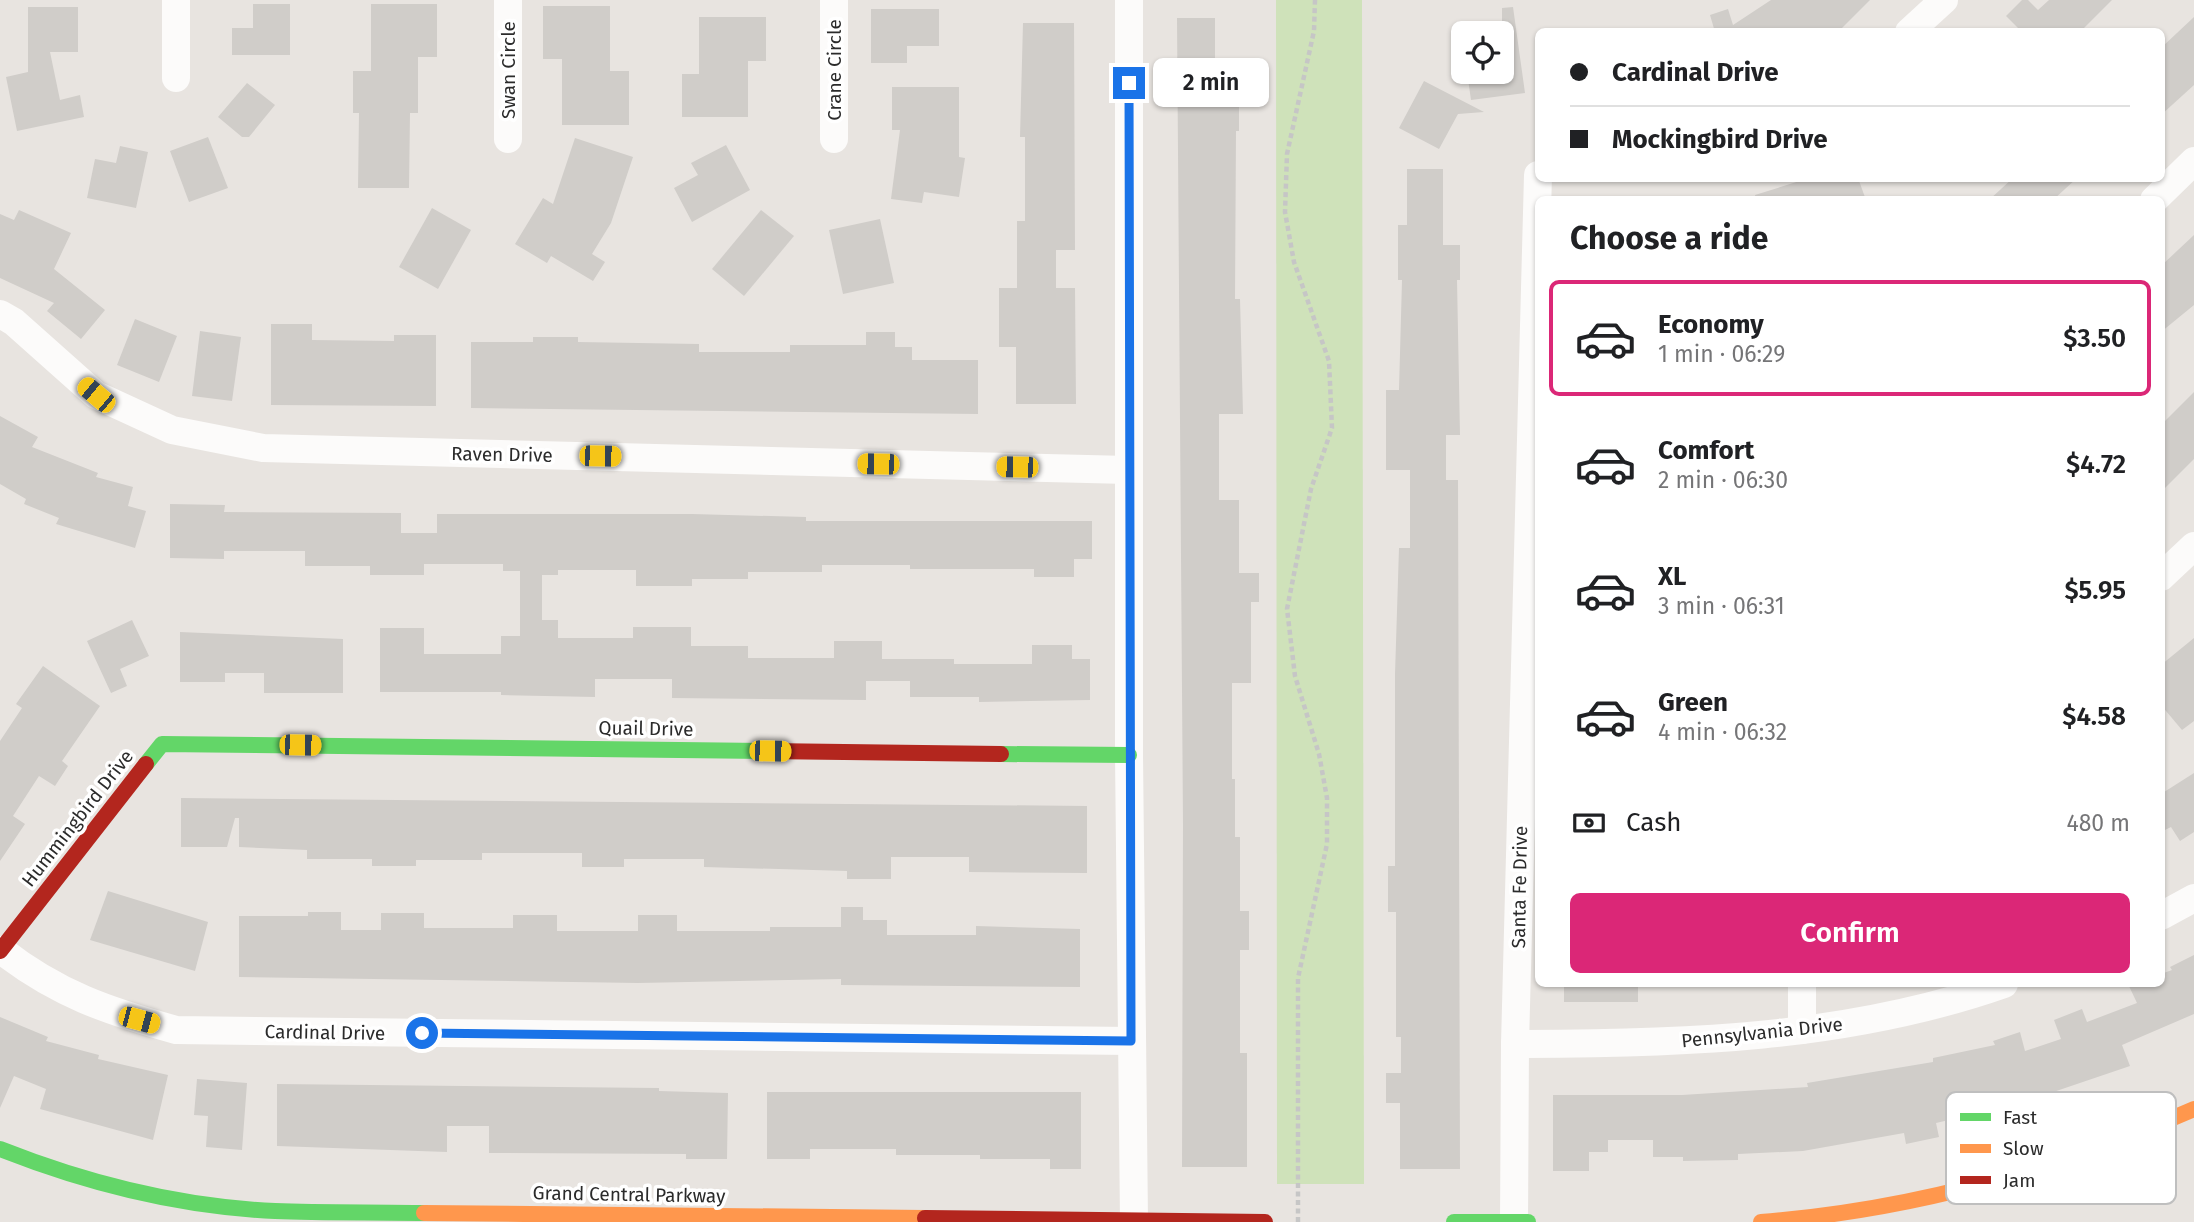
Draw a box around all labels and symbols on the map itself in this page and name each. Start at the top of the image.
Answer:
street label: Crane Circle [823,19,846,121]
street label: Swan Circle [497,21,520,119]
callout: 2 min [1154,58,1269,108]
route end [1113,67,1145,99]
car [74,373,119,417]
street label: Raven Drive [451,442,553,467]
car [579,445,622,467]
car [857,453,900,475]
car [996,456,1039,478]
street label: Quail Drive [598,716,694,741]
car [279,734,322,756]
car [749,740,792,762]
street label: Hummingbird Drive [17,745,138,891]
street label: Santa Fe Drive [1507,826,1532,948]
car [116,1004,163,1036]
street label: Pennsylvania Drive [1680,1013,1844,1052]
route start [406,1017,438,1049]
street label: Cardinal Drive [264,1020,386,1045]
legend [1946,1092,2176,1204]
text: Fast [2003,1106,2037,1129]
text: Slow [2003,1137,2044,1160]
text: Jam [2003,1169,2035,1192]
street label: Grand Central Parkway [532,1181,726,1208]

